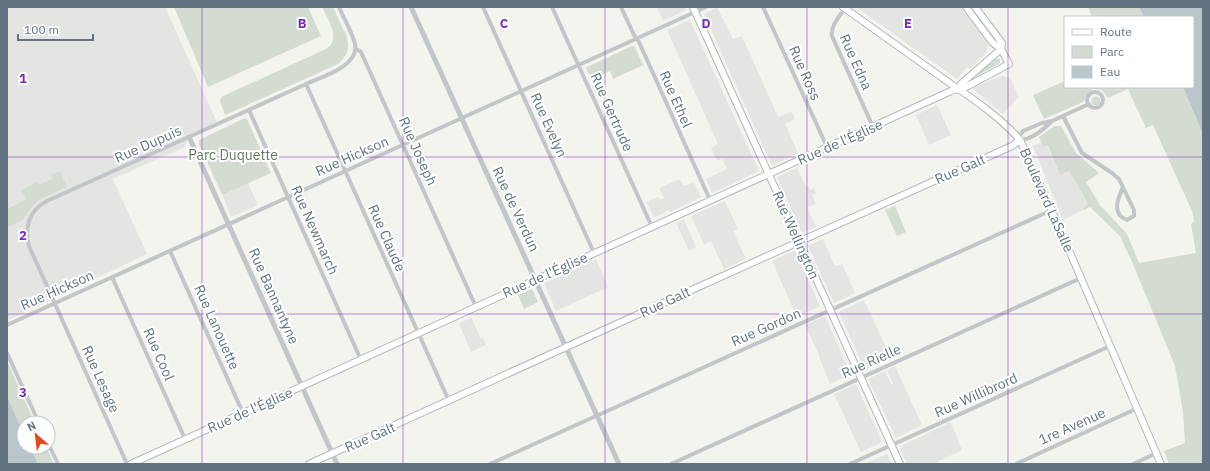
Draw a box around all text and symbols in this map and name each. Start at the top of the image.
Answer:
text: B [298,15,307,32]
text: C [500,15,509,32]
text: D [701,15,711,32]
text: E [904,15,912,32]
scale bar [18,16,93,42]
legend [1064,16,1194,88]
text: 100 m [24,22,59,37]
text: Route [1100,24,1132,39]
street label: Rue Edna [836,31,877,93]
street label: Rue Ross [785,43,825,103]
text: Parc [1100,44,1124,59]
text: Eau [1100,64,1120,79]
street label: Rue Ethel [655,68,697,130]
text: 1 [19,70,27,87]
street label: Rue Gertrude [587,70,637,154]
street label: Rue Evelyn [527,90,571,160]
street label: Rue Joseph [395,114,441,188]
street label: Rue de l'Église [794,114,886,169]
street label: Rue Dupuis [112,121,185,167]
street label: Rue Hickson [313,132,391,180]
street label: Boulevard LaSalle [1016,145,1078,255]
park label: Parc Duquette [188,146,278,164]
street label: Rue Galt [932,150,988,188]
street label: Rue de Verdun [488,164,544,254]
street label: Rue Newmarch [287,183,343,277]
street label: Rue Wellington [768,188,824,282]
street label: Rue Claude [364,202,410,275]
text: 2 [19,227,27,244]
street label: Rue Bannantyne [245,245,303,347]
street label: Rue de l'Église [499,247,591,302]
street label: Rue Hickson [18,266,96,314]
street label: Rue Lanouette [190,282,244,373]
street label: Rue Galt [637,282,693,322]
street label: Rue Gordon [728,304,804,350]
street label: Rue Cool [139,325,179,383]
street label: Rue Rielle [838,340,904,382]
street label: Rue Lesage [78,343,124,416]
street label: Rue Willibrord [932,369,1020,421]
street label: Rue de l'Église [204,382,296,437]
text: 3 [19,384,27,401]
street label: 1re Avenue [1036,403,1108,449]
north arrow [16,415,56,455]
text: N [25,418,38,434]
street label: Rue Galt [342,418,398,456]

